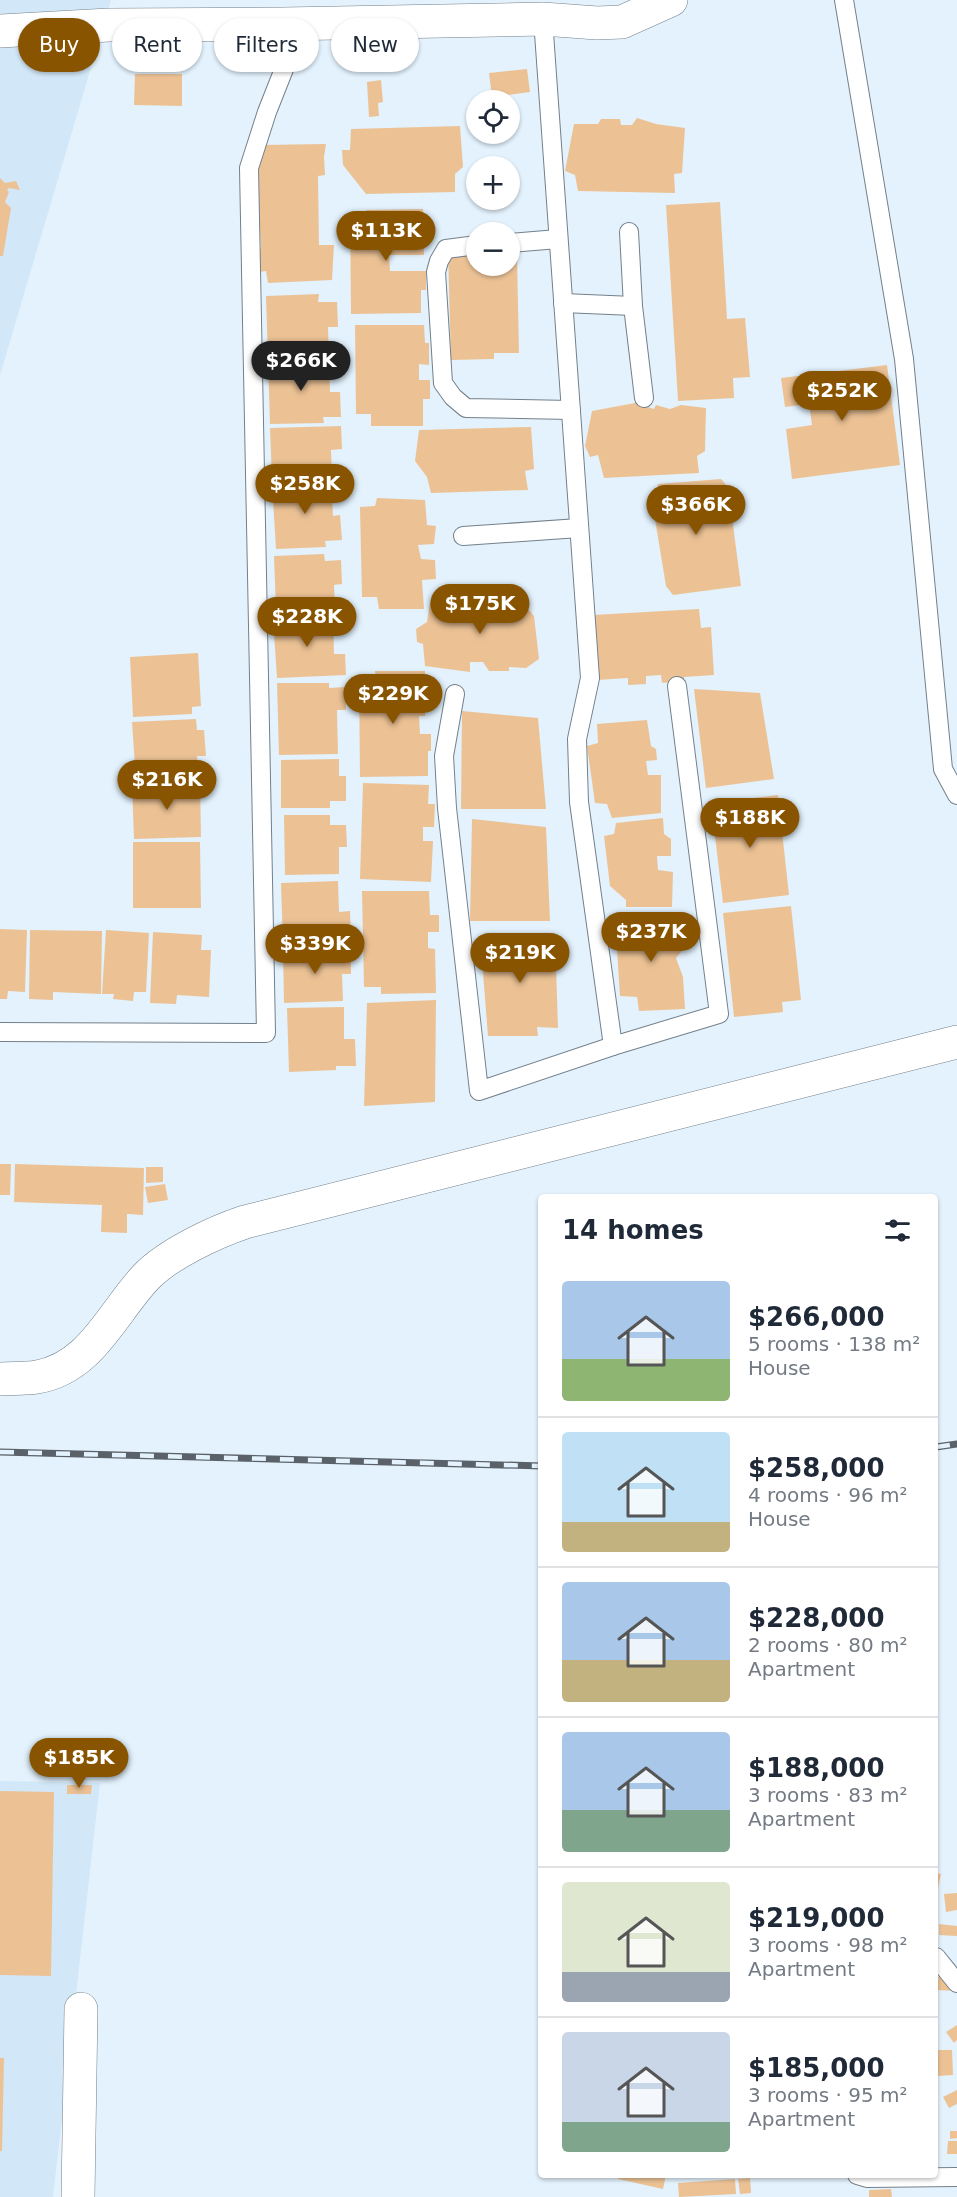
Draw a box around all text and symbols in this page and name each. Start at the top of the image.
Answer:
chip: Buy [18,18,100,72]
chip: Rent [112,18,202,72]
chip: Filters [214,18,319,72]
chip: New [331,18,419,72]
map controls [466,90,520,276]
button: locate [466,90,520,144]
button: + [466,156,520,210]
pin: $113K [344,211,428,262]
text: $113K [350,218,422,242]
button: − [466,222,520,276]
pin: $266K [259,341,343,392]
text: $266K [265,348,337,372]
pin: $252K [800,371,884,422]
text: $252K [806,378,878,402]
pin: $258K [263,464,347,515]
text: $258K [269,471,341,495]
pin: $366K [654,485,738,536]
text: $366K [660,492,732,516]
pin: $175K [438,584,522,635]
text: $175K [444,591,516,615]
pin: $228K [265,597,349,648]
text: $228K [271,604,343,628]
pin: $229K [351,674,435,725]
text: $229K [357,681,429,705]
pin: $216K [125,760,209,811]
text: $216K [131,767,203,791]
pin: $188K [708,798,792,849]
text: $188K [714,805,786,829]
pin: $237K [609,912,693,963]
text: $237K [615,919,687,943]
pin: $339K [273,924,357,975]
text: $339K [279,931,351,955]
pin: $219K [478,933,562,984]
text: $219K [484,940,556,964]
icon: filters [881,1214,914,1247]
text: 14 homes [562,1215,704,1245]
text: $266,000 [748,1302,885,1332]
icon: home [610,1305,682,1377]
text: 5 rooms · 138 m² [748,1332,920,1356]
text: House [748,1356,811,1380]
text: $258,000 [748,1453,885,1483]
icon: home [610,1456,682,1528]
text: 4 rooms · 96 m² [748,1483,908,1507]
text: House [748,1507,811,1531]
text: $228,000 [748,1603,885,1633]
icon: home [610,1606,682,1678]
text: 2 rooms · 80 m² [748,1633,908,1657]
text: Apartment [748,1657,855,1681]
pin: $185K [37,1738,121,1789]
text: $185K [43,1745,115,1769]
text: $188,000 [748,1753,885,1783]
icon: home [610,1756,682,1828]
text: 3 rooms · 83 m² [748,1783,908,1807]
text: Apartment [748,1807,855,1831]
text: $219,000 [748,1903,885,1933]
icon: home [610,1906,682,1978]
text: 3 rooms · 98 m² [748,1933,908,1957]
text: Apartment [748,1957,855,1981]
text: $185,000 [748,2053,885,2083]
icon: home [610,2056,682,2128]
text: 3 rooms · 95 m² [748,2083,908,2107]
text: Apartment [748,2107,855,2131]

